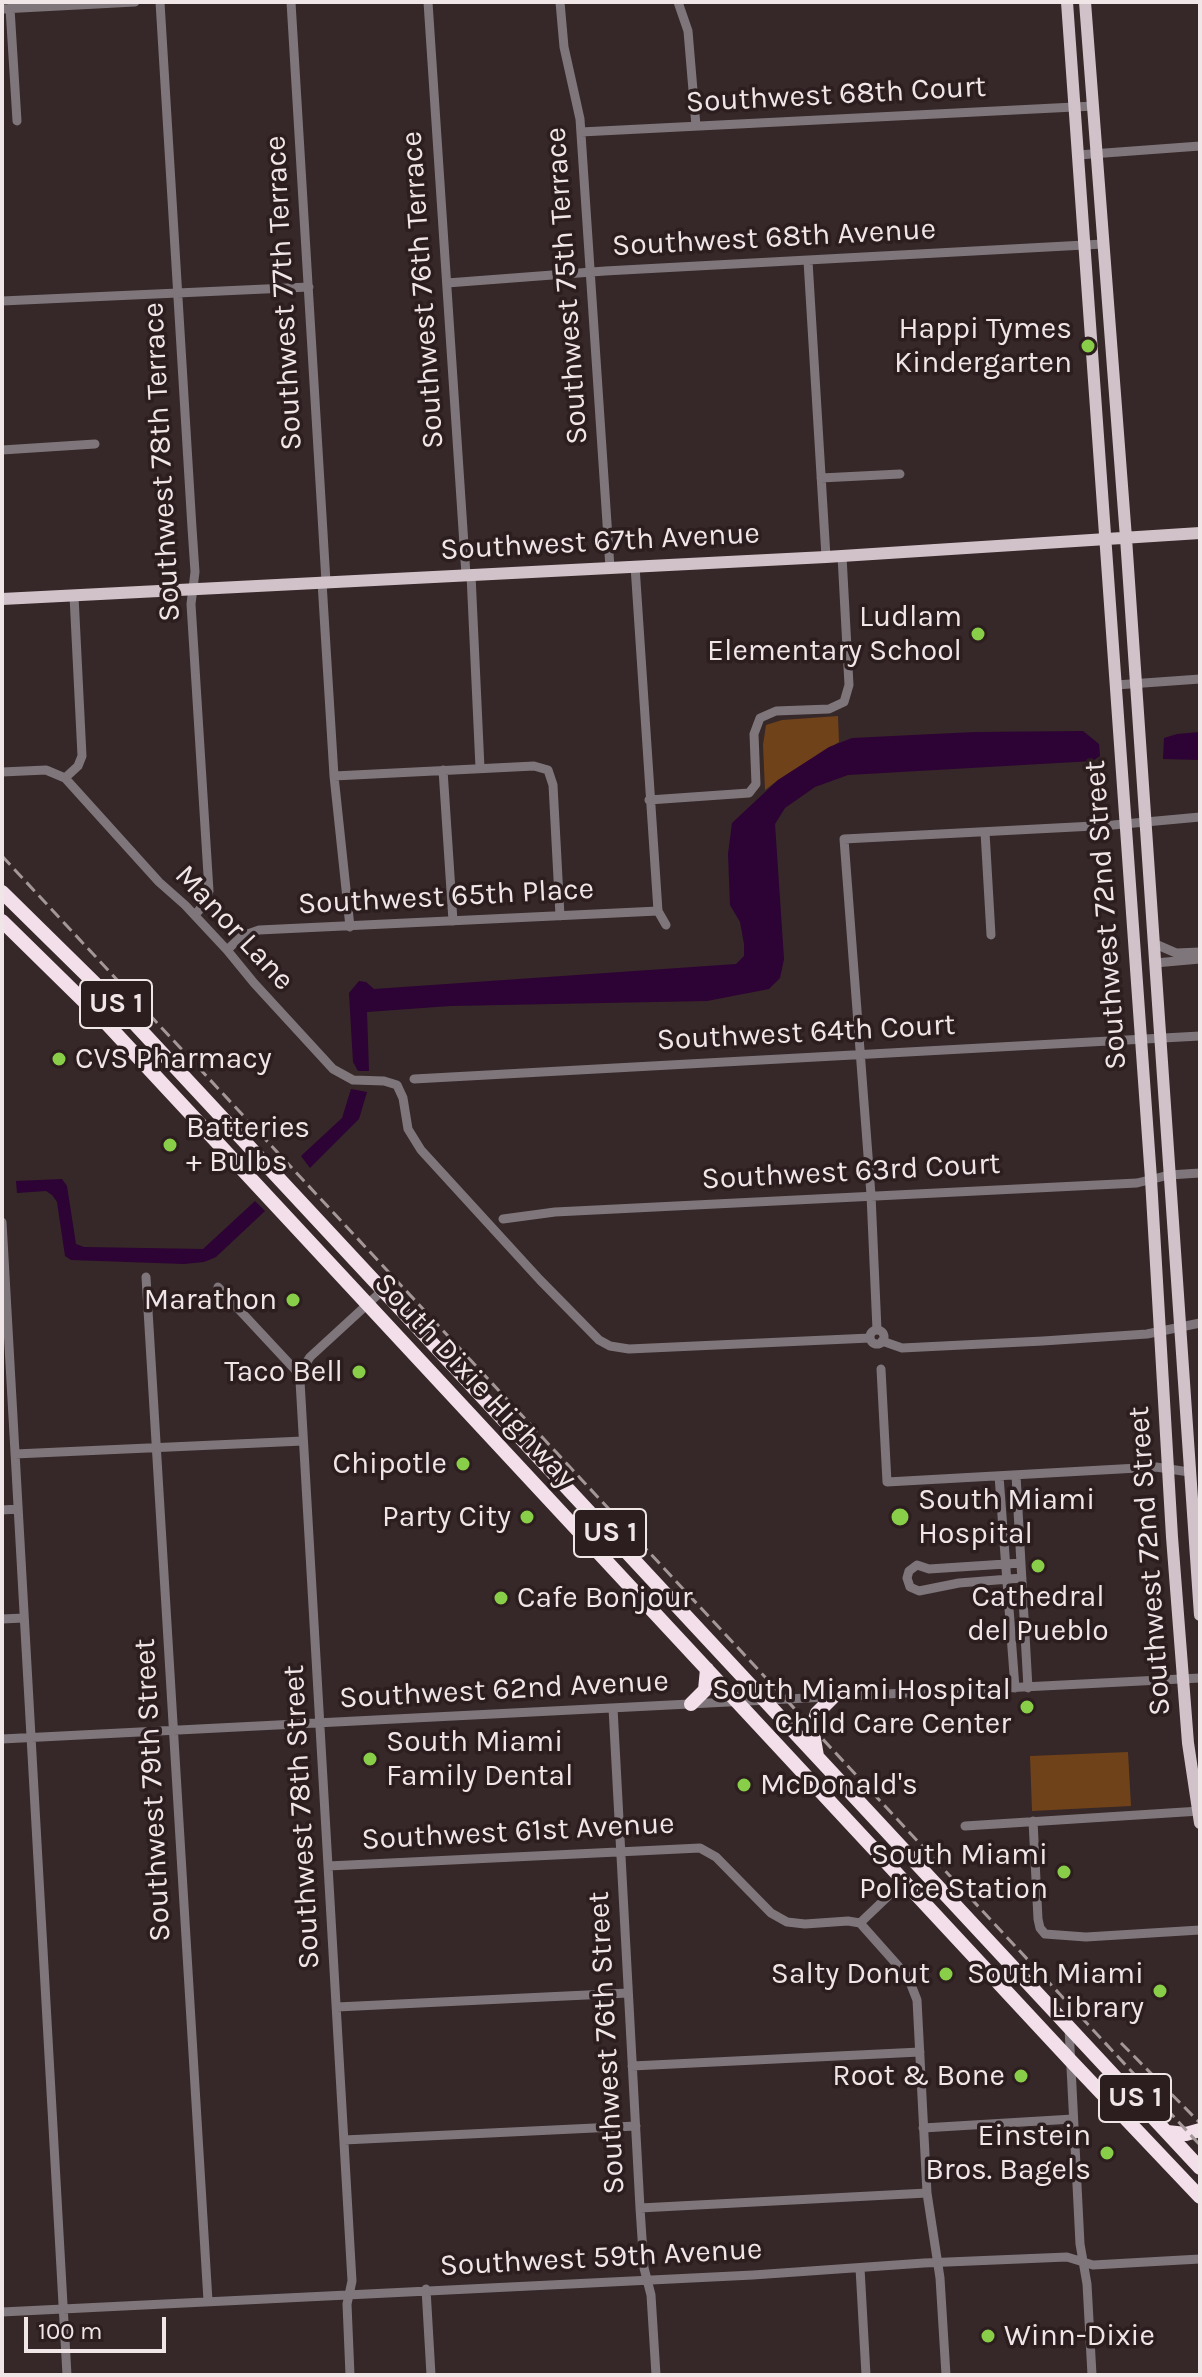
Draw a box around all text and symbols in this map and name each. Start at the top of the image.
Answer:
street label: Southwest 68th Court [685,69,987,121]
street label: Southwest 75th Terrace [538,126,596,446]
street label: Southwest 76th Terrace [394,130,452,450]
street label: Southwest 77th Terrace [258,135,310,451]
street label: Southwest 68th Avenue [611,212,937,264]
street label: Southwest 78th Terrace [136,301,188,623]
place label: Happi Tymes Kindergarten [894,311,1072,382]
marker: Happi Tymes Kindergarten [1079,337,1097,355]
street label: Southwest 67th Avenue [439,516,761,568]
place label: Ludlam Elementary School [707,599,962,670]
marker: Ludlam Elementary School [969,625,987,643]
street label: Southwest 72nd Street [1077,759,1135,1071]
street label: Manor Lane [167,858,301,998]
street label: Southwest 65th Place [297,871,595,923]
road number: US 1 [80,980,152,1028]
street label: Southwest 64th Court [656,1007,956,1059]
place label: CVS Pharmacy [75,1041,272,1077]
marker: CVS Pharmacy [50,1050,68,1068]
place label: Batteries + Bulbs [186,1110,310,1180]
marker: Batteries + Bulbs [161,1136,179,1154]
street label: Southwest 63rd Court [701,1146,1001,1198]
street label: South Dixie Highway [366,1266,584,1496]
place label: Marathon [144,1282,277,1318]
marker: Marathon [284,1291,302,1309]
place label: Taco Bell [224,1354,343,1390]
marker: Taco Bell [350,1363,368,1381]
street label: Southwest 72nd Street [1121,1405,1179,1717]
place label: Chipotle [333,1446,447,1482]
marker: Chipotle [454,1455,472,1473]
place label: South Miami Hospital [918,1482,1095,1552]
place label: Party City [382,1499,511,1535]
marker: South Miami Hospital [889,1506,911,1528]
marker: Party City [518,1508,536,1526]
road number: US 1 [574,1509,646,1557]
marker: Cathedral del Pueblo [1029,1557,1047,1575]
place label: Cathedral del Pueblo [967,1579,1109,1650]
place label: Cafe Bonjour [517,1580,693,1616]
marker: Cafe Bonjour [492,1589,510,1607]
street label: Southwest 79th Street [127,1637,179,1943]
street label: Southwest 62nd Avenue [338,1663,670,1717]
street label: Southwest 78th Street [276,1664,328,1970]
place label: South Miami Hospital Child Care Center [712,1672,1011,1742]
marker: South Miami Hospital Child Care Center [1018,1698,1036,1716]
place label: South Miami Family Dental [386,1724,574,1794]
marker: South Miami Family Dental [361,1750,379,1768]
place label: McDonald's [760,1767,918,1803]
marker: McDonald's [735,1776,753,1794]
street label: Southwest 61st Avenue [361,1806,675,1858]
place label: South Miami Police Station [859,1837,1048,1908]
marker: South Miami Police Station [1055,1863,1073,1881]
street label: Southwest 76th Street [581,1891,633,2195]
place label: Salty Donut [771,1956,930,1992]
place label: South Miami Library [967,1956,1144,2026]
marker: Salty Donut [937,1965,955,1983]
marker: South Miami Library [1151,1982,1169,2000]
place label: Root & Bone [832,2058,1005,2094]
marker: Root & Bone [1012,2067,1030,2085]
road number: US 1 [1099,2074,1171,2122]
place label: Einstein Bros. Bagels [925,2118,1091,2188]
marker: Einstein Bros. Bagels [1098,2144,1116,2162]
street label: Southwest 59th Avenue [439,2232,763,2284]
scale bar [28,2301,170,2351]
text: 100 m [38,2317,103,2345]
place label: Winn-Dixie [1004,2318,1155,2354]
marker: Winn-Dixie [979,2327,997,2345]

